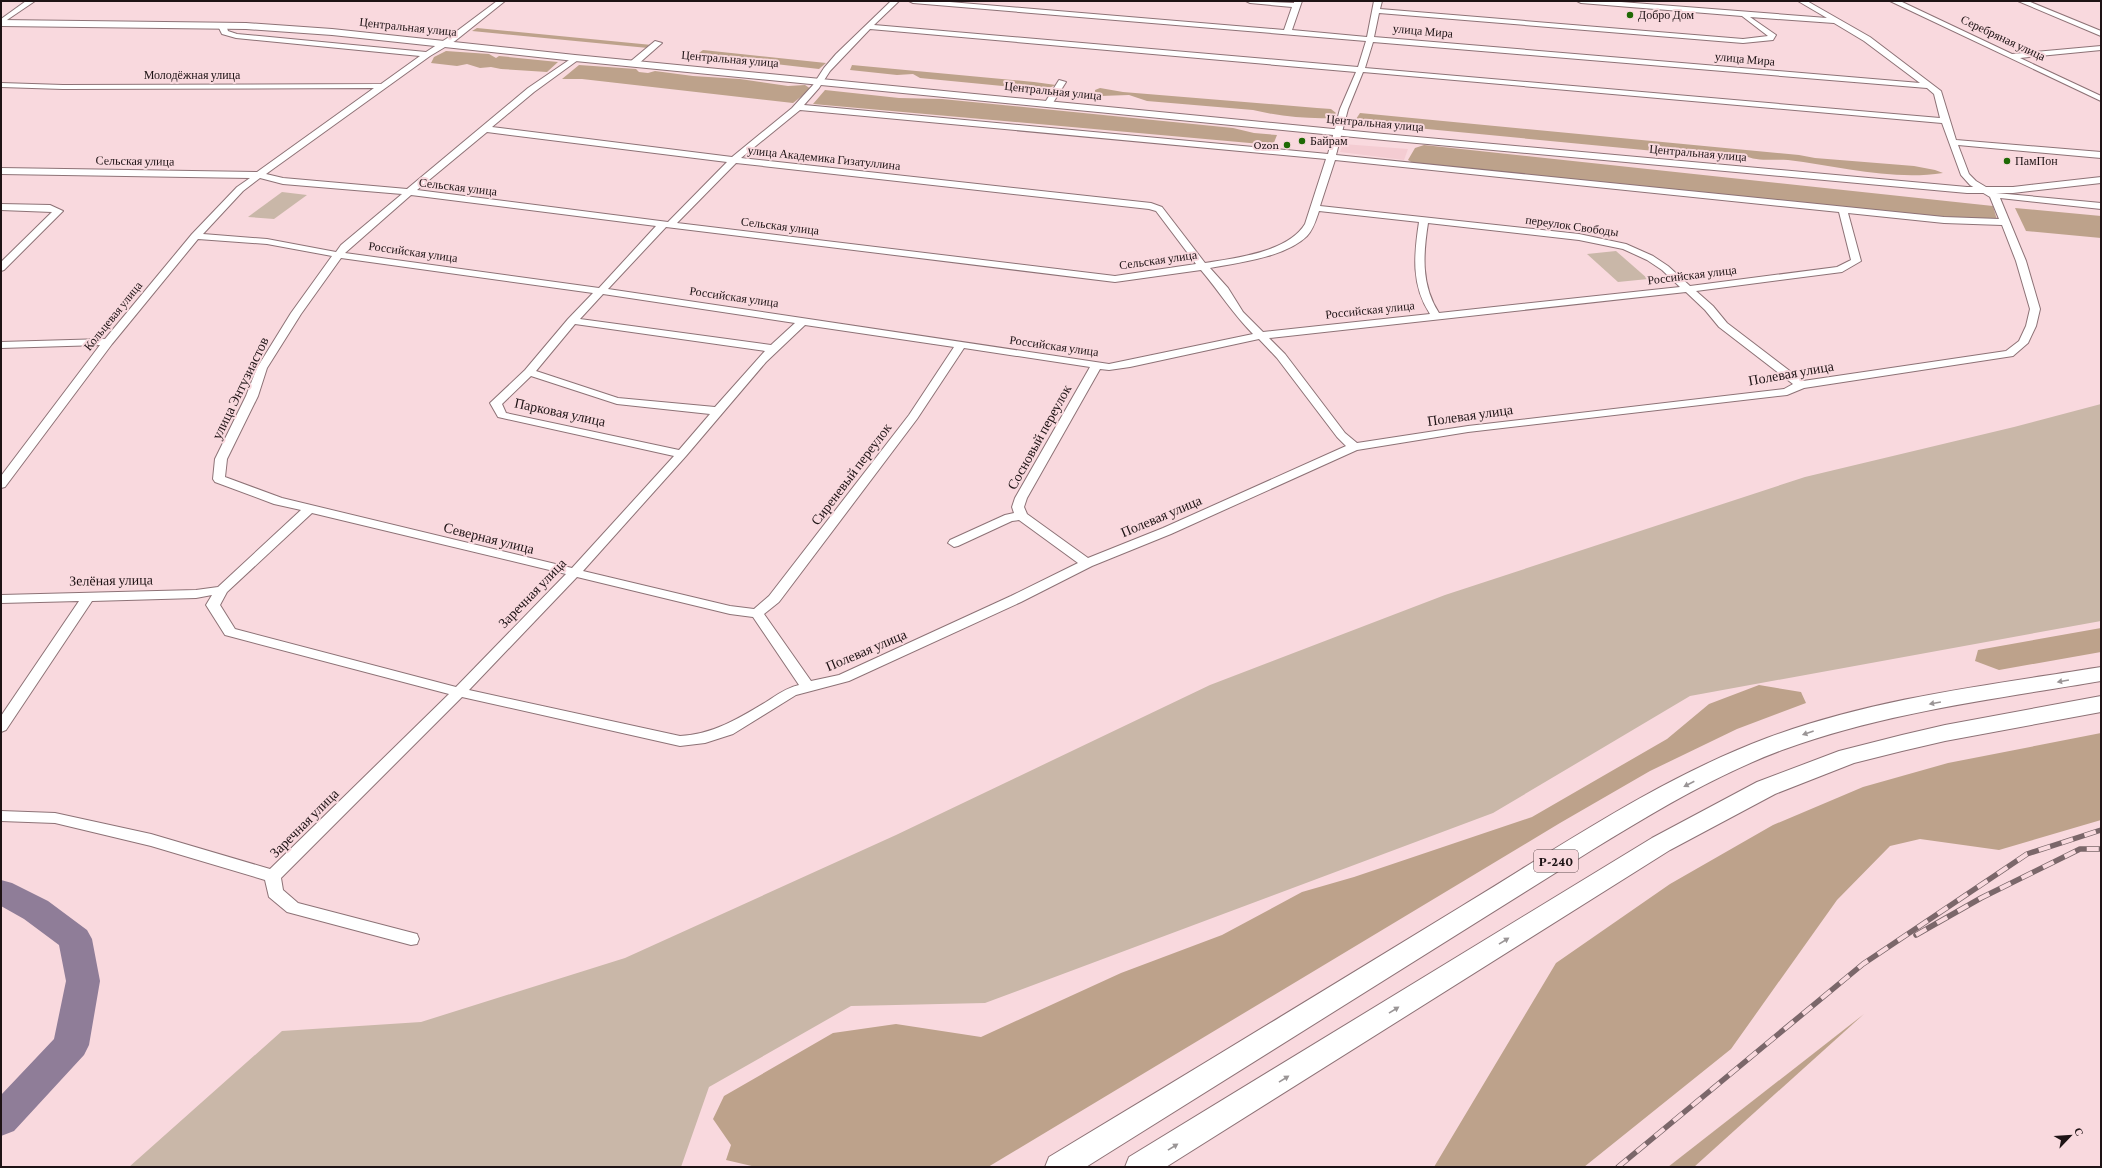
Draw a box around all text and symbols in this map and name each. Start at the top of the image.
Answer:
place label: Добро Дом [1638,8,1694,22]
marker: Добро Дом [1625,10,1635,20]
street label: Серебряная улица [1959,12,2048,64]
street label: Центральная улица [359,15,458,39]
street label: улица Мира [1392,21,1454,41]
street label: Центральная улица [681,48,780,70]
street label: улица Мира [1714,49,1776,69]
street label: Молодёжная улица [144,68,241,82]
street label: Центральная улица [1004,79,1103,103]
street label: Центральная улица [1326,112,1425,134]
place label: Байрам [1310,134,1348,148]
marker: Байрам [1297,136,1307,146]
place label: Ozon [1253,138,1280,152]
marker: Ozon [1282,140,1292,150]
street label: Центральная улица [1649,142,1748,164]
street label: улица Академика Гизатуллина [747,143,902,173]
street label: Сельская улица [96,153,175,169]
place label: ПамПон [2015,154,2058,168]
marker: ПамПон [2002,156,2012,166]
street label: Сельская улица [418,175,499,199]
street label: переулок Свободы [1525,213,1619,239]
street label: Сельская улица [740,214,821,238]
street label: Российская улица [368,239,459,265]
street label: Сельская улица [1118,248,1199,272]
street label: Российская улица [1647,262,1738,287]
street label: Кольцевая улица [81,278,146,353]
street label: Российская улица [689,284,780,310]
street label: Российская улица [1325,298,1416,322]
street label: Российская улица [1009,333,1100,359]
street label: улица Энтузиастов [208,334,272,442]
street label: Полевая улица [1747,357,1836,388]
street label: Сосновый переулок [1004,382,1075,492]
street label: Парковая улица [513,395,608,430]
street label: Полевая улица [1426,401,1515,429]
street label: Сиреневый переулок [807,420,895,528]
street label: Полевая улица [1118,491,1205,540]
street label: Северная улица [442,519,537,557]
street label: Заречная улица [495,554,570,631]
street label: Зелёная улица [69,571,154,589]
street label: Полевая улица [823,625,910,674]
one-way arrow [2056,678,2069,684]
one-way arrow [1928,700,1941,706]
one-way arrow [1802,730,1814,736]
one-way arrow [1683,781,1694,787]
street label: Заречная улица [266,785,342,861]
road number: Р-240 [1534,850,1578,872]
one-way arrow [1499,937,1510,945]
one-way arrow [1388,1007,1400,1014]
one-way arrow [1278,1075,1290,1082]
north arrow [2050,1116,2090,1156]
text: С [2072,1126,2086,1138]
one-way arrow [1167,1143,1179,1150]

